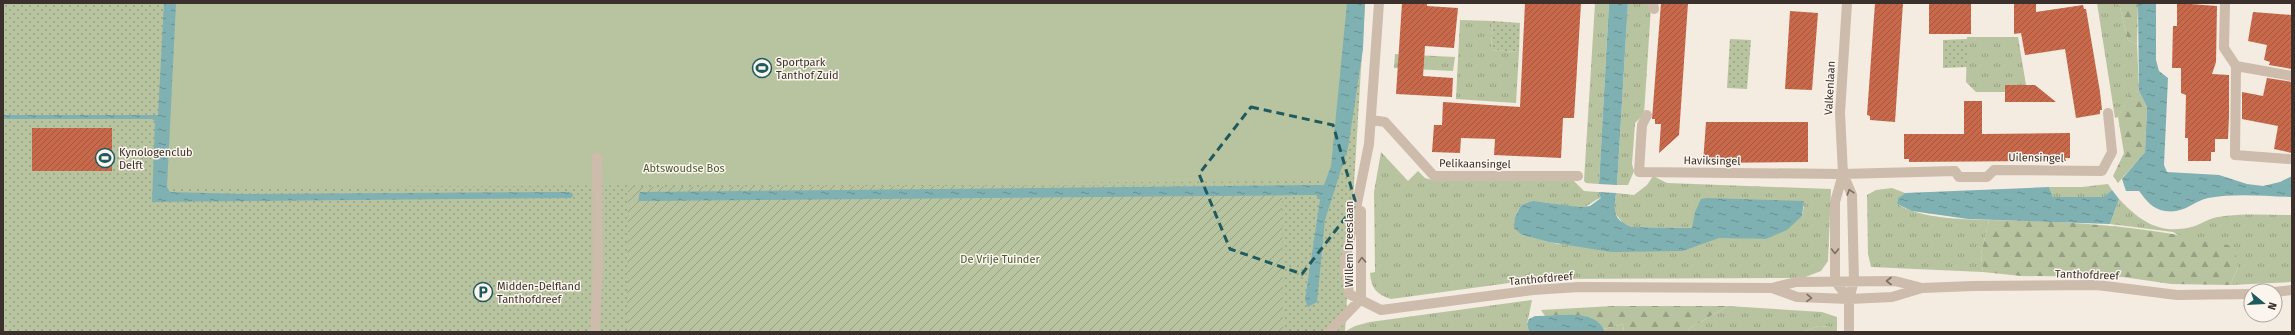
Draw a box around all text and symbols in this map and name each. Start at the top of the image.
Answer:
place label: Sportpark Tanthof Zuid [776,56,839,82]
sports icon: Sportpark Tanthof Zuid [751,57,773,79]
street label: Valkenlaan [1822,61,1838,115]
place label: Kynologenclub Delft [119,146,193,172]
sports icon: Kynologenclub Delft [94,147,116,169]
street label: Uilensingel [2008,151,2064,165]
street label: Haviksingel [1683,154,1741,168]
street label: Pelikaansingel [1439,157,1511,171]
park label: Abtswoudse Bos [643,162,725,175]
one-way arrow [1846,189,1855,196]
street label: Willem Dreeslaan [1343,201,1356,287]
one-way arrow [1831,248,1839,254]
park label: De Vrije Tuinder [960,253,1040,266]
one-way arrow [1357,257,1366,263]
street label: Tanthofdreef [2055,267,2121,283]
street label: Tanthofdreef [1508,270,1575,288]
one-way arrow [1886,277,1892,285]
place label: Midden-Delfland Tanthofdreef [497,280,580,306]
parking icon: Midden-Delfland Tanthofdreef [472,281,494,303]
north arrow [2243,283,2283,323]
one-way arrow [1806,293,1812,302]
text: N [2265,300,2279,311]

